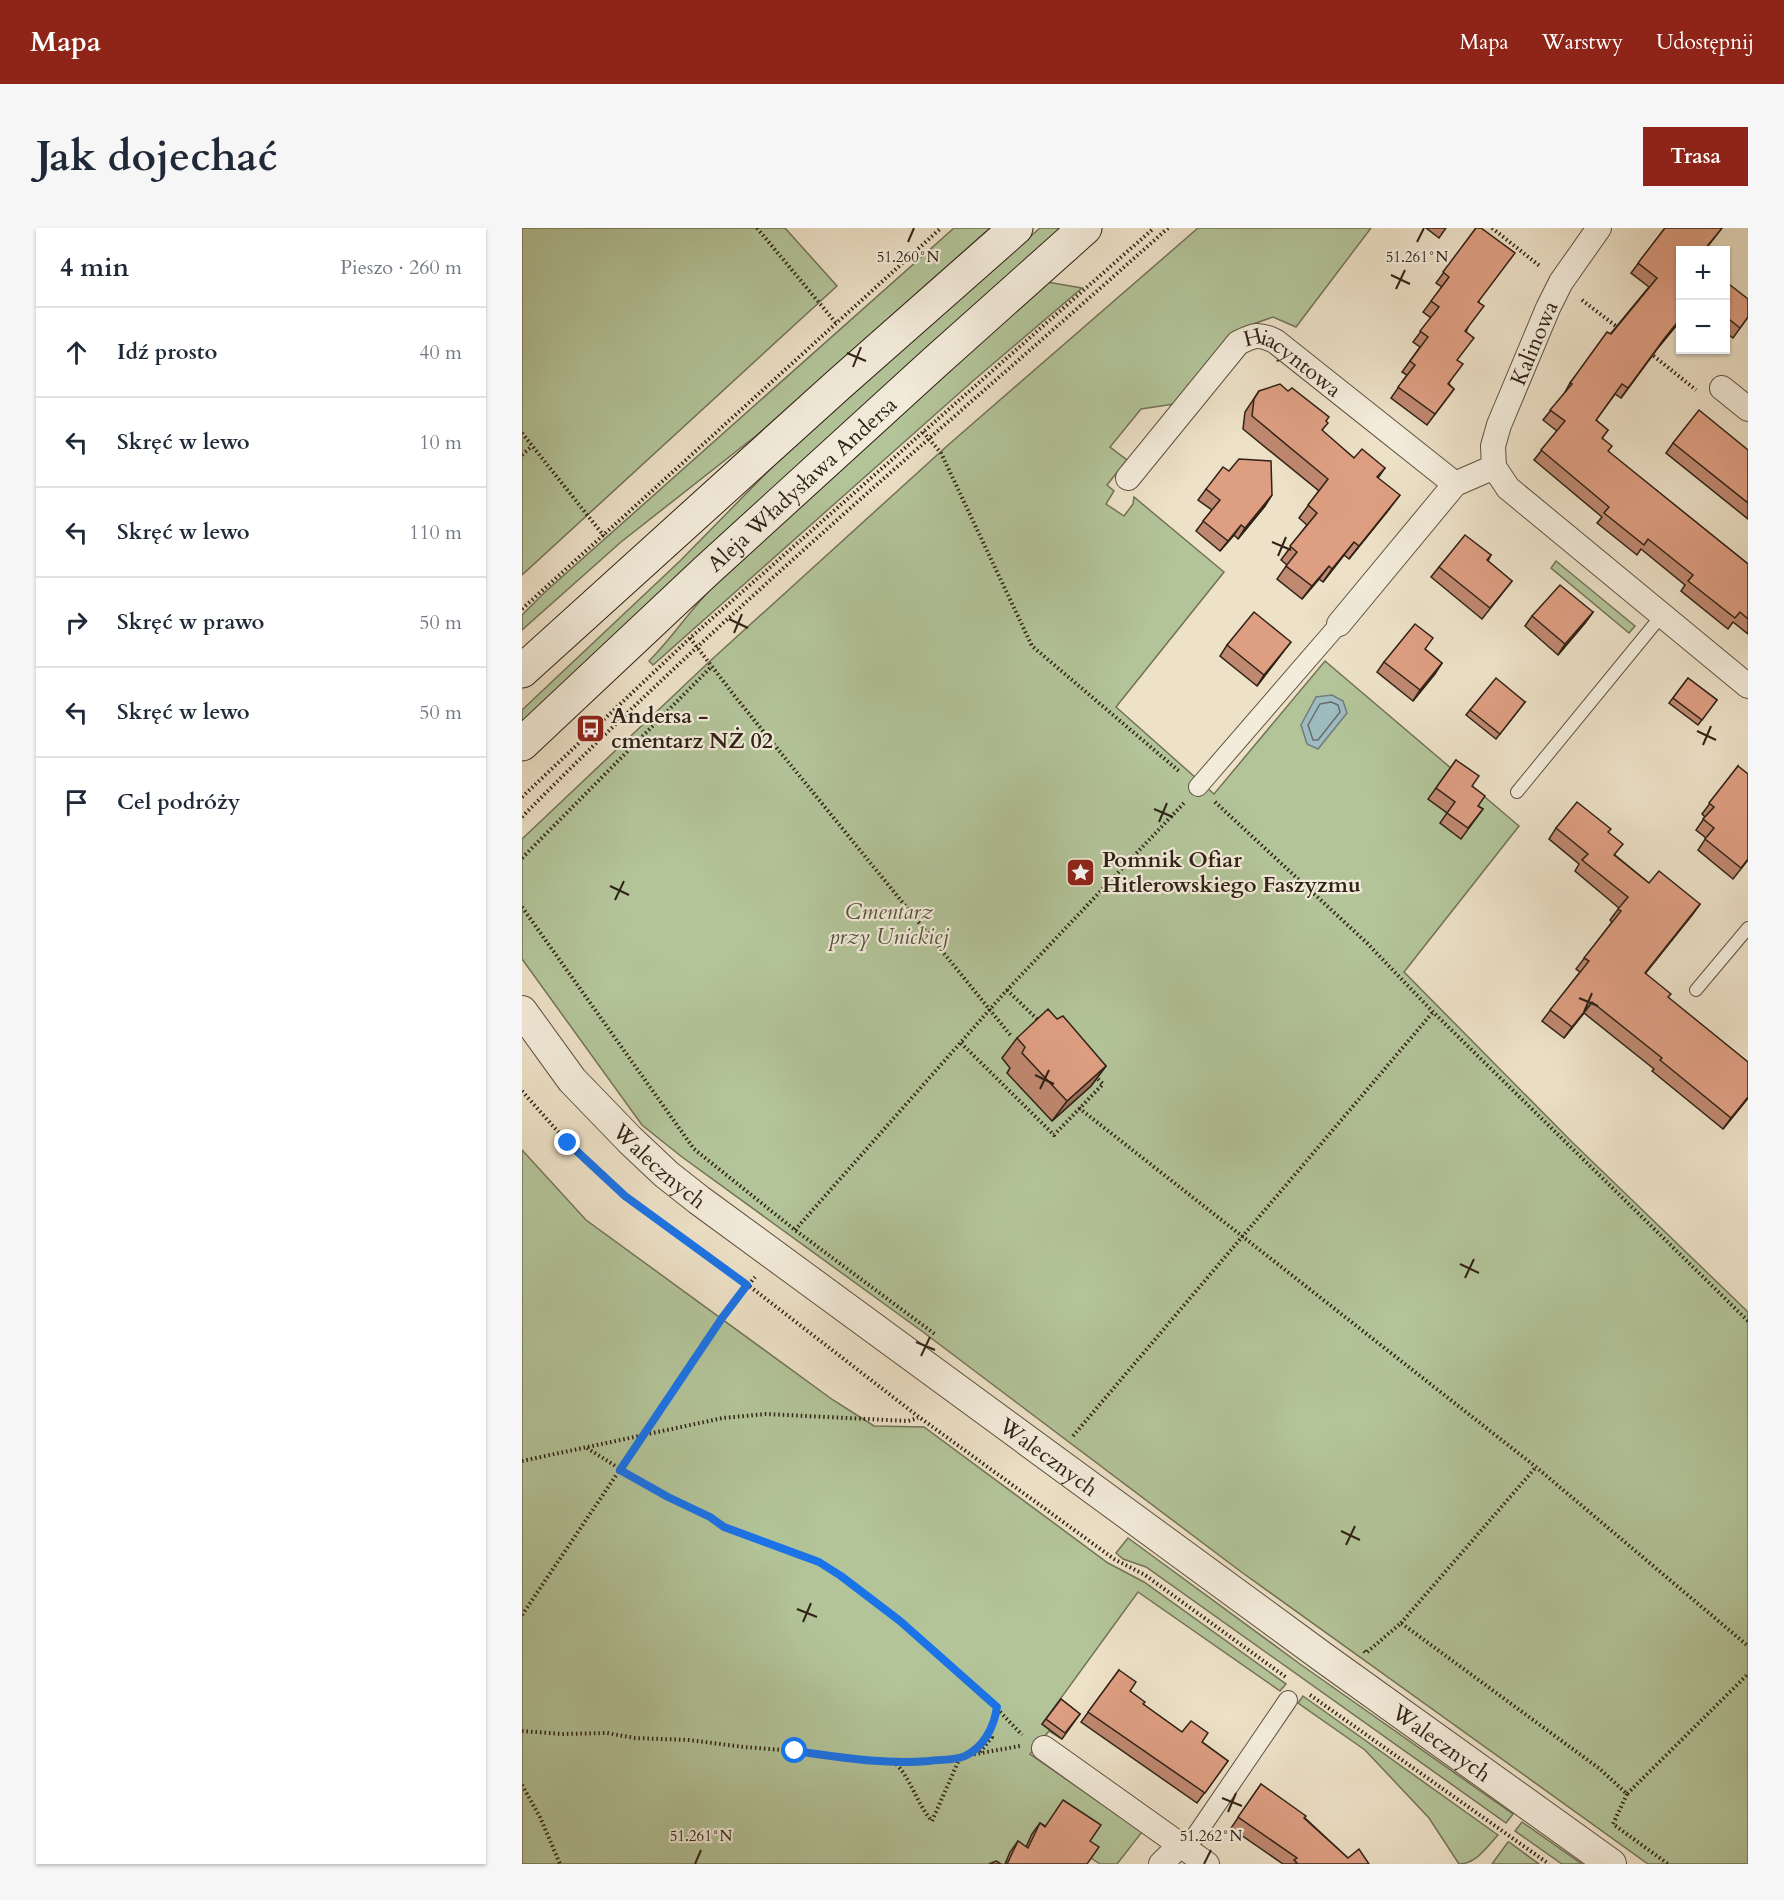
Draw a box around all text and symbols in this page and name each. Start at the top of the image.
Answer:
text: Mapa [30,23,101,61]
text: Mapa [1460,28,1509,57]
text: Warstwy [1542,28,1623,57]
text: Udostępnij [1656,28,1754,57]
button: Trasa [1643,127,1748,186]
text: Jak dojechać [36,128,278,185]
map controls [1676,246,1730,354]
button: + [1676,246,1730,300]
text: 51.260°N [877,247,940,267]
text: 51.261°N [1386,247,1449,267]
text: 4 min [60,250,129,285]
text: Pieszo · 260 m [340,254,462,281]
street label: Kalinowa [1503,295,1566,390]
button: − [1676,300,1730,354]
street label: Hiacyntowa [1240,321,1348,405]
icon: ahead [60,336,93,369]
text: Idź prosto [117,337,217,367]
text: 40 m [419,339,462,366]
street label: Aleja Władysława Andersa [701,390,904,579]
icon: left [60,426,93,459]
text: Skręć w lewo [117,427,250,457]
text: 10 m [419,429,462,456]
icon: left [60,516,93,549]
text: Skręć w lewo [117,517,250,547]
text: 110 m [409,519,462,546]
icon: right [60,606,93,639]
text: Skręć w prawo [117,607,264,637]
text: 50 m [419,609,462,636]
icon: left [60,696,93,729]
text: Skręć w lewo [117,697,250,727]
text: 50 m [419,699,462,726]
place label: Andersa - cmentarz NŻ 02 [611,701,773,756]
bus stop icon: Andersa - cmentarz NŻ 02 [574,712,606,744]
icon: arrive [60,786,93,819]
text: Cel podróży [117,787,240,817]
place label: Pomnik Ofiar Hitlerowskiego Faszyzmu [1102,845,1361,900]
place icon: Pomnik Ofiar Hitlerowskiego Faszyzmu [1065,856,1097,888]
park label: Cmentarz przy Unickiej [827,897,950,952]
street label: Walecznych [605,1116,712,1216]
route end [554,1129,580,1155]
street label: Walecznych [992,1410,1104,1503]
street label: Walecznych [1385,1697,1497,1789]
route start [781,1737,807,1763]
text: 51.261°N [670,1826,733,1846]
text: 51.262°N [1180,1826,1243,1846]

